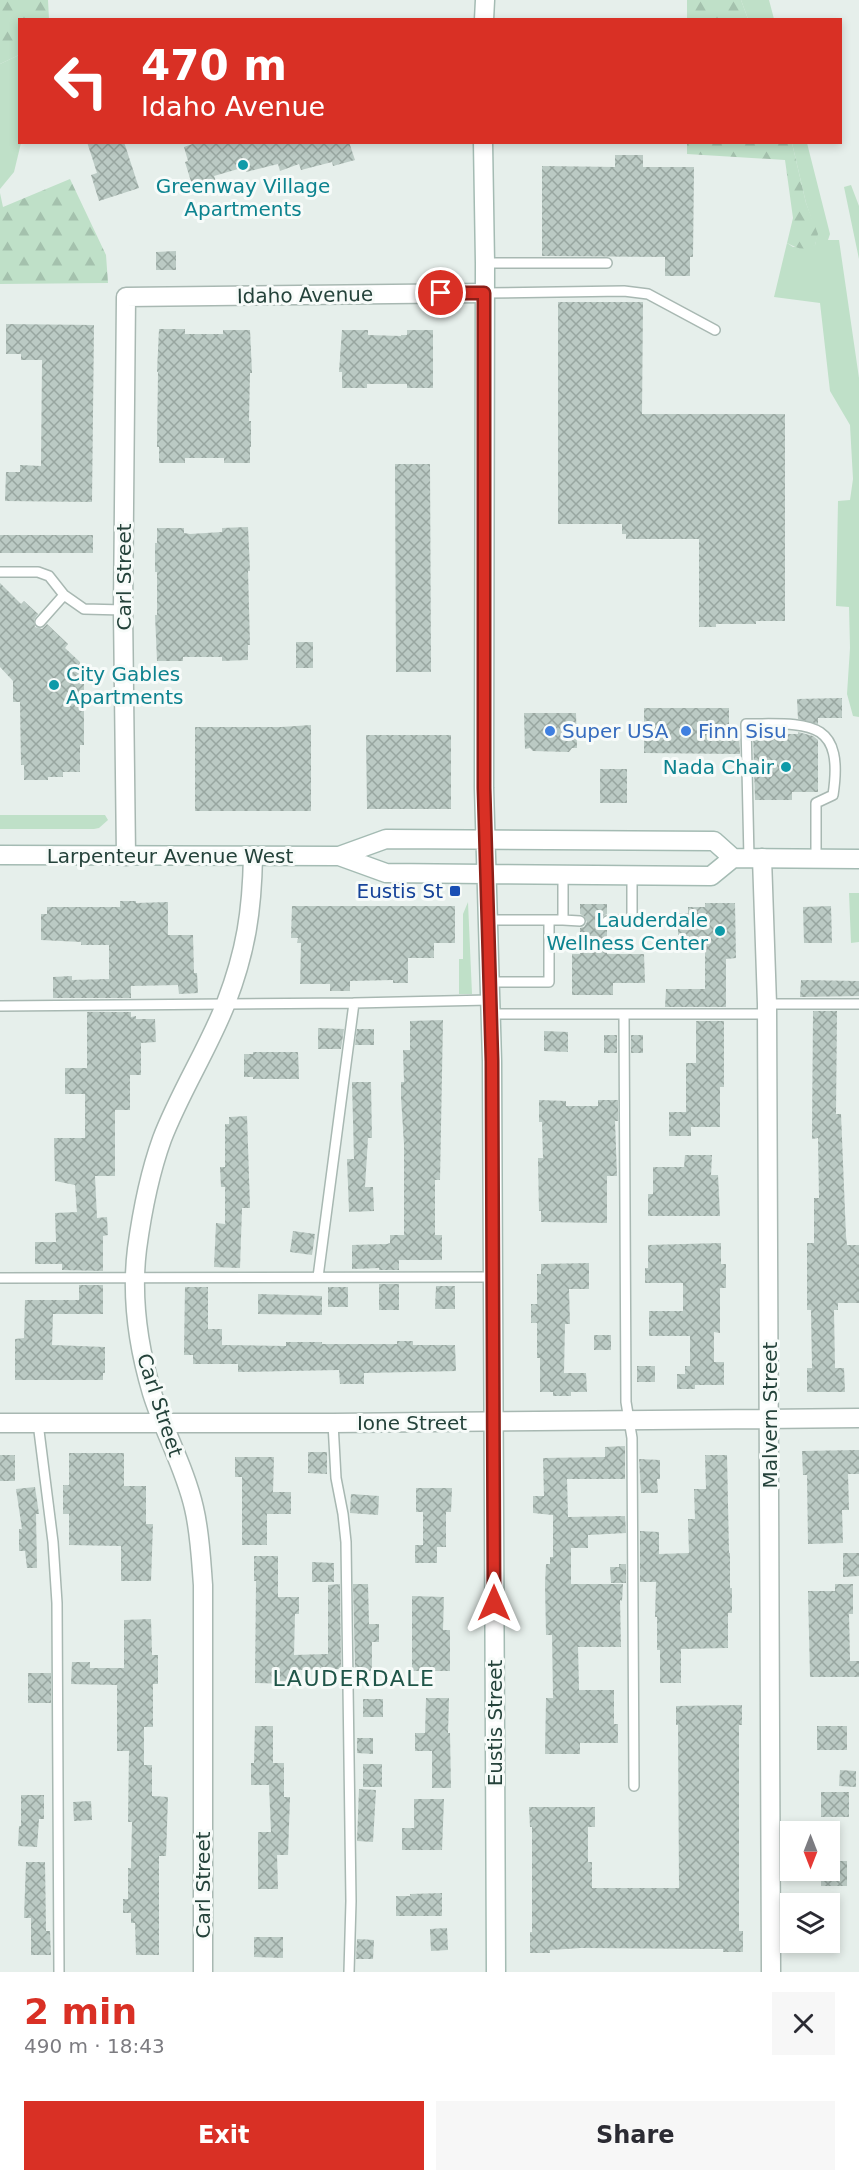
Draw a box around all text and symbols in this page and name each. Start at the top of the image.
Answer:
text: 470 m [141,41,287,90]
icon: left [42,42,120,120]
text: Idaho Avenue [141,91,325,122]
marker: Greenway Village Apartments [236,158,250,172]
place label: Greenway Village Apartments [156,174,330,221]
pin [415,267,466,318]
icon: arrive [424,276,457,309]
street label: Idaho Avenue [237,282,373,308]
street label: Carl Street [112,523,136,631]
place label: City Gables Apartments [66,662,183,709]
marker: City Gables Apartments [47,678,61,692]
place label: Super USA [562,719,669,743]
place label: Finn Sisu [698,719,787,743]
marker: Super USA [543,724,557,738]
marker: Finn Sisu [679,724,693,738]
place label: Nada Chair [663,755,775,779]
marker: Nada Chair [779,760,793,774]
street label: Larpenteur Avenue West [47,844,293,868]
place label: Eustis St [357,879,443,903]
marker: Eustis St [448,884,462,898]
place label: Lauderdale Wellness Center [546,908,709,955]
marker: Lauderdale Wellness Center [713,924,727,938]
street label: Malvern Street [758,1341,782,1488]
street label: Carl Street [132,1350,188,1460]
street label: Ione Street [357,1411,467,1435]
position arrow [462,1571,526,1635]
street label: Eustis Street [483,1660,507,1786]
district label: LAUDERDALE [273,1666,435,1691]
north arrow [780,1821,840,1881]
map controls [780,1821,840,1953]
street label: Carl Street [191,1831,215,1939]
button: layers [780,1893,840,1953]
text: 2 min [24,1991,137,2032]
button: close [772,1992,835,2055]
text: 490 m · 18:43 [24,2034,165,2058]
button: Exit [24,2101,424,2170]
button: Share [436,2101,835,2170]

